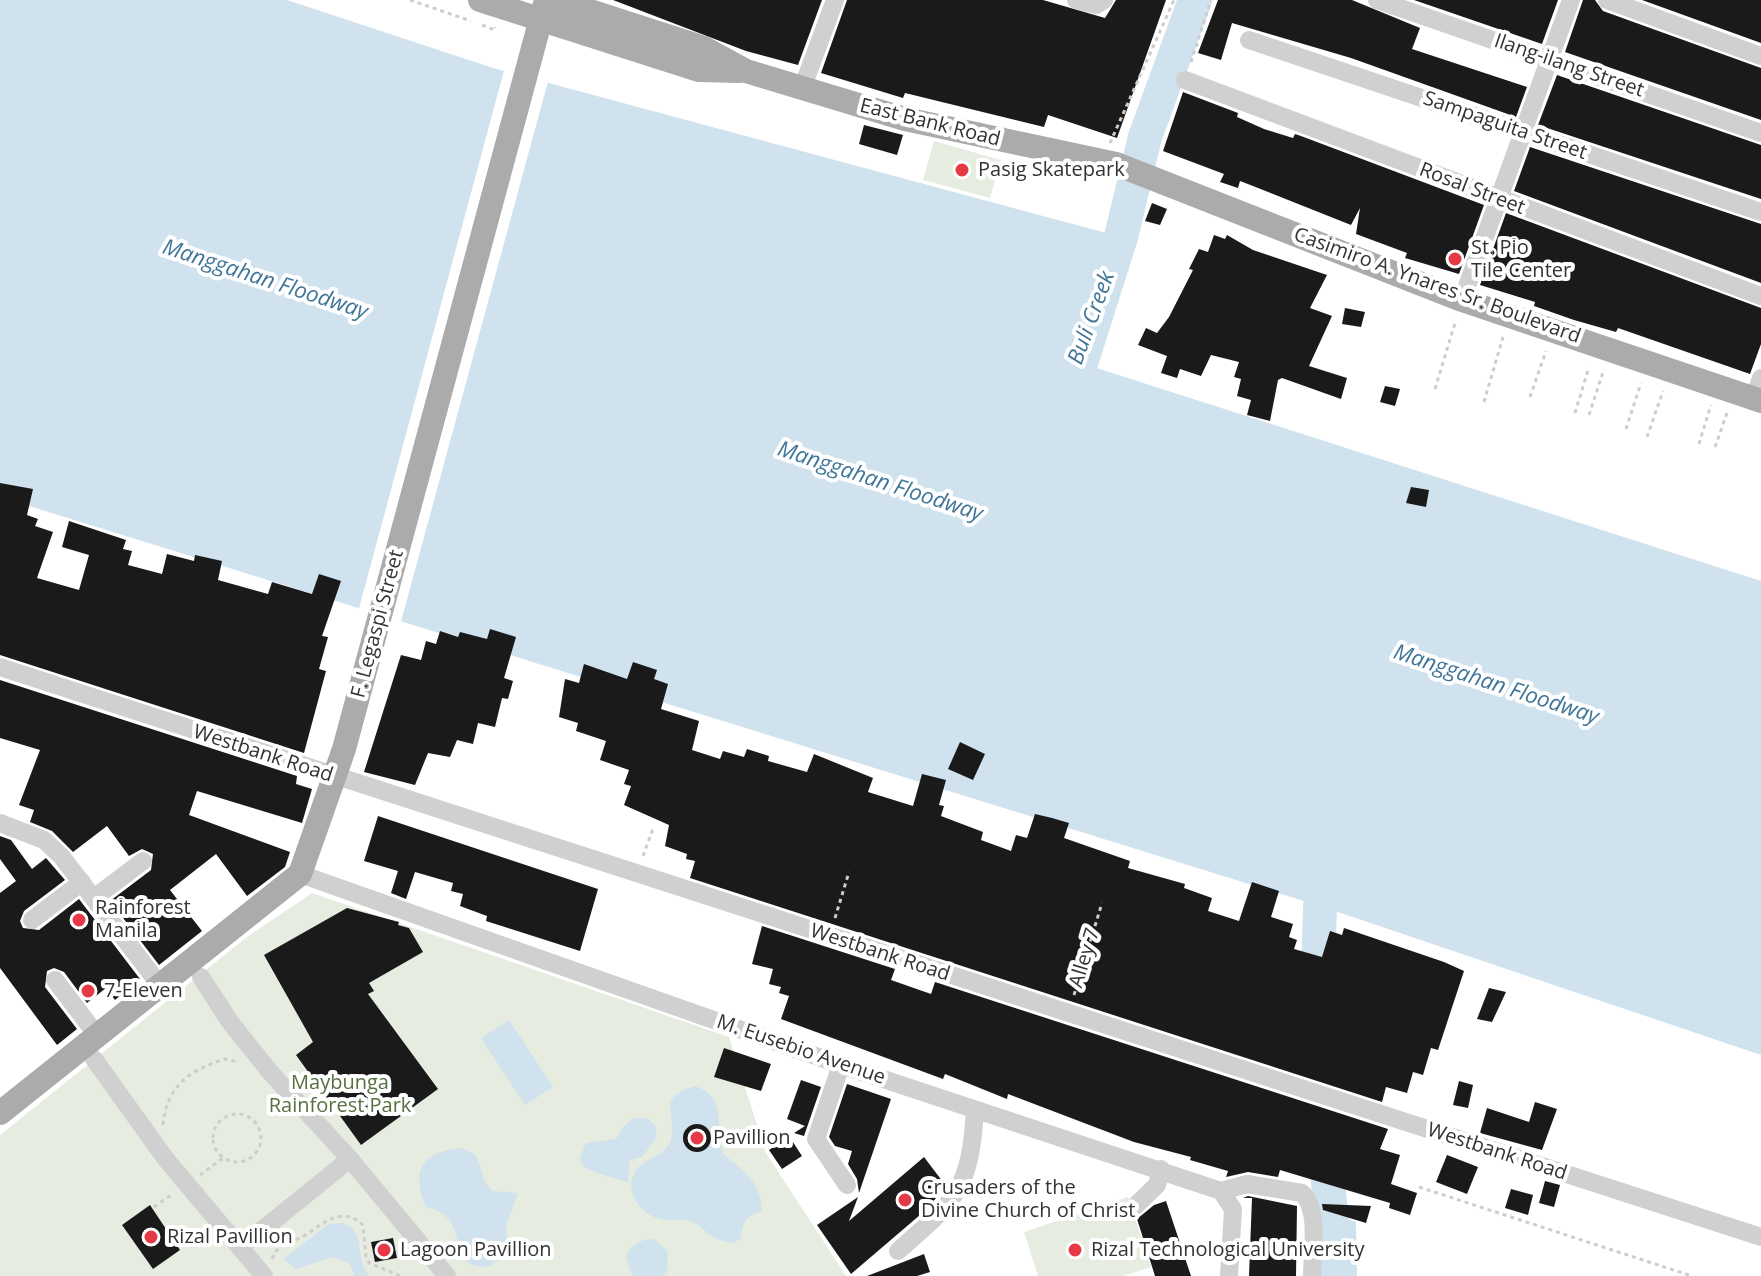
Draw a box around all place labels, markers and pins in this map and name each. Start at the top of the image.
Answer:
place label: Pasig Skatepark [978,158,1125,182]
marker: Pasig Skatepark [953,161,971,179]
place label: St. Pio Tile Center [1471,236,1571,283]
marker: St. Pio Tile Center [1446,250,1464,268]
place label: Rainforest Manila [95,896,191,943]
marker: Rainforest Manila [70,911,88,929]
place label: 7-Eleven [104,979,183,1003]
marker: 7-Eleven [79,982,97,1000]
place label: Pavillion [713,1126,791,1150]
marker: Pavillion [688,1129,706,1147]
place label: Crusaders of the Divine Church of Christ [921,1176,1135,1223]
marker: Crusaders of the Divine Church of Christ [896,1191,914,1209]
place label: Rizal Pavillion [167,1225,293,1249]
marker: Rizal Pavillion [142,1228,160,1246]
place label: Lagoon Pavillion [400,1238,552,1262]
place label: Rizal Technological University [1091,1238,1364,1262]
marker: Lagoon Pavillion [375,1241,393,1259]
marker: Rizal Technological University [1066,1241,1084,1259]

